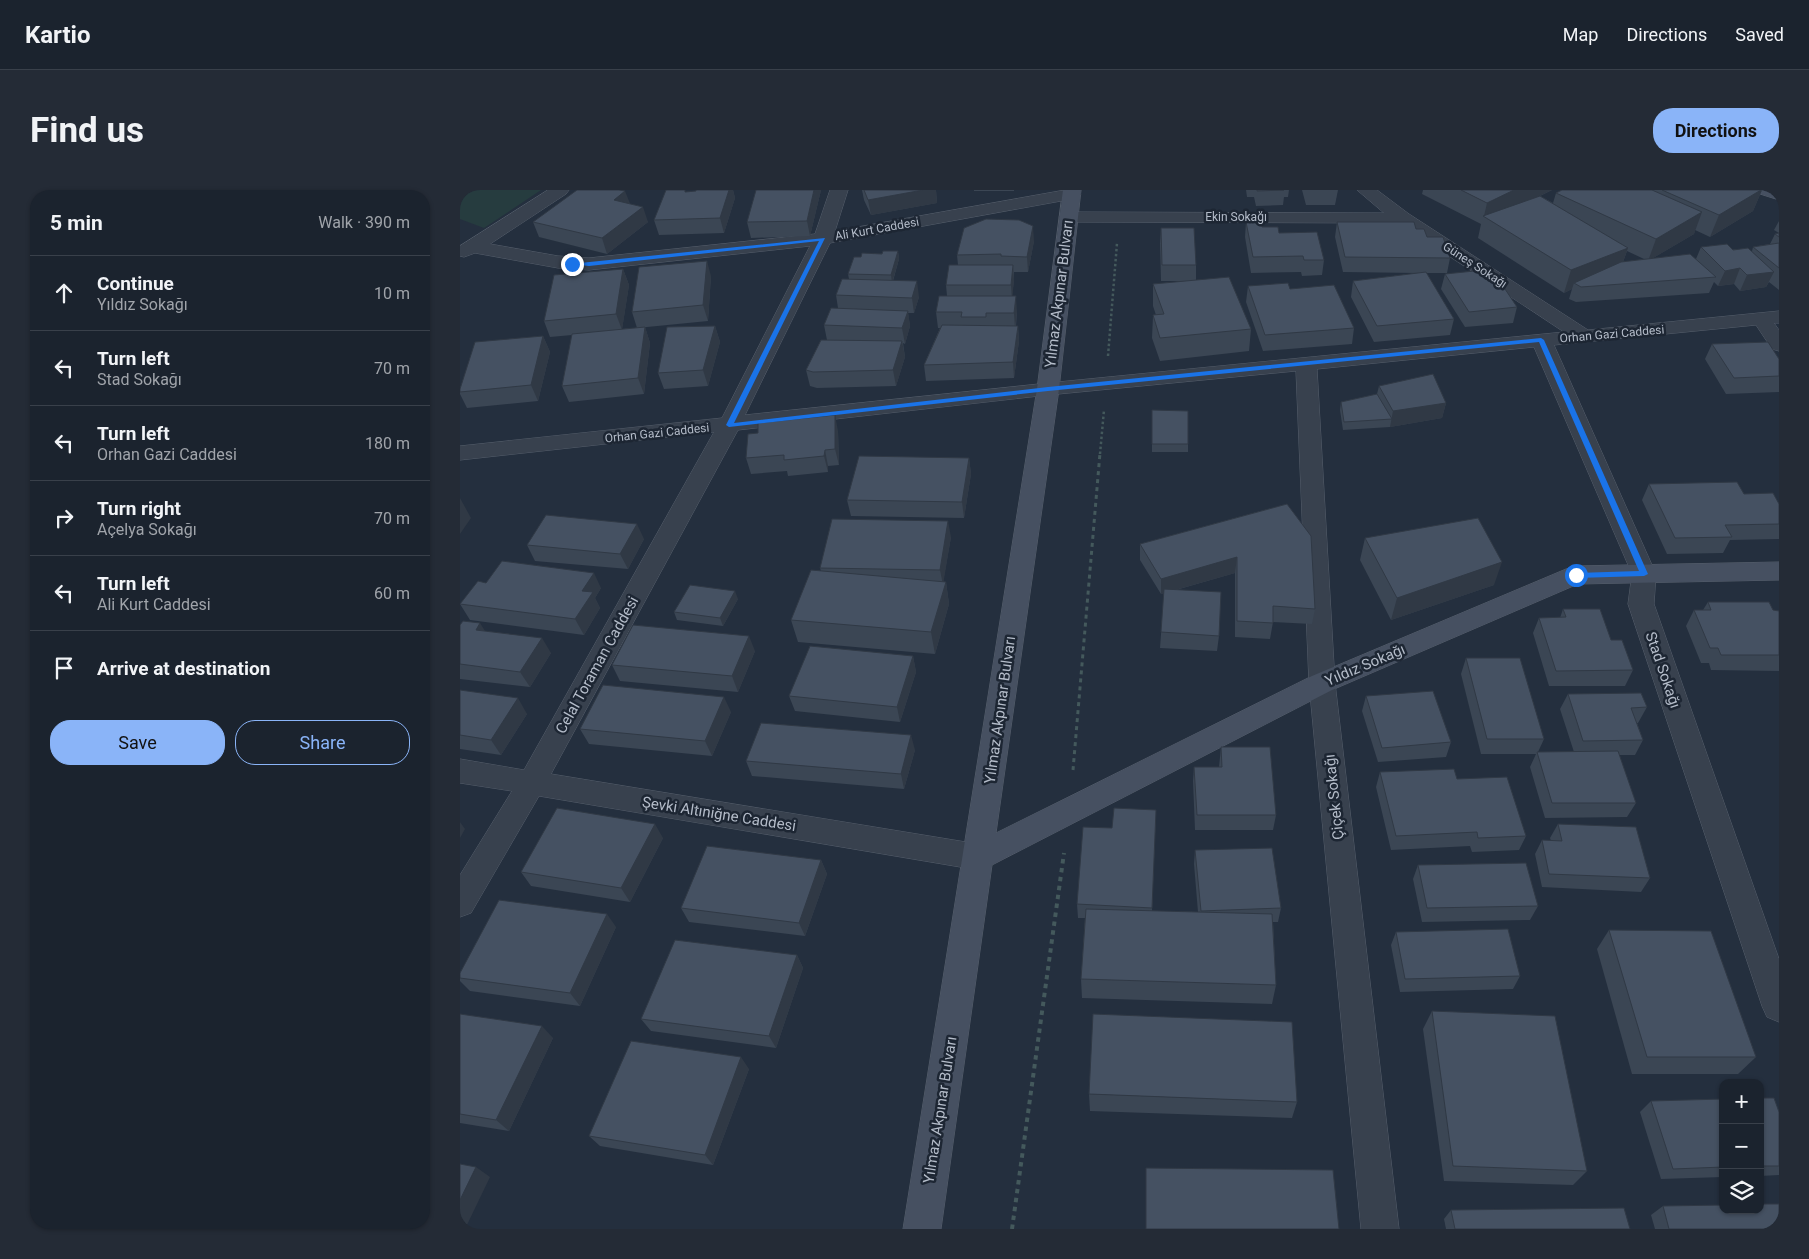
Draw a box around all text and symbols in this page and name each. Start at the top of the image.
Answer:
text: Kartio [25,21,91,49]
text: Map [1563,24,1598,45]
text: Directions [1626,24,1707,45]
text: Saved [1735,24,1784,45]
button: Directions [1653,108,1779,153]
text: Find us [30,110,144,151]
street label: Ekin Sokağı [1205,210,1267,224]
text: 5 min [50,211,103,235]
text: Walk · 390 m [318,213,410,232]
street label: Ali Kurt Caddesi [834,215,920,243]
street label: Yılmaz Akpınar Bulvarı [1041,219,1077,369]
street label: Güneş Sokağı [1440,239,1510,291]
route end [561,253,584,276]
text: Continue [97,272,174,295]
icon: ahead [50,279,78,307]
text: 10 m [374,284,410,303]
text: Yıldız Sokağı [97,295,188,314]
street label: Orhan Gazi Caddesi [1559,322,1665,346]
text: Turn left [97,347,170,370]
icon: left [50,354,78,382]
text: 70 m [374,359,410,378]
text: Stad Sokağı [97,370,182,389]
street label: Orhan Gazi Caddesi [604,421,710,445]
text: Turn left [97,422,170,445]
icon: left [50,429,78,457]
text: 180 m [365,434,410,453]
text: Orhan Gazi Caddesi [97,445,237,464]
text: Turn right [97,497,181,520]
icon: right [50,504,78,532]
text: 70 m [374,509,410,528]
text: Açelya Sokağı [97,520,197,539]
route start [1565,564,1588,587]
text: Turn left [97,572,170,595]
icon: left [50,579,78,607]
text: 60 m [374,584,410,603]
street label: Celal Toraman Caddesi [552,593,642,737]
text: Ali Kurt Caddesi [97,595,211,614]
street label: Stad Sokağı [1642,629,1684,711]
street label: Yılmaz Akpınar Bulvarı [981,635,1019,785]
street label: Yıldız Sokağı [1322,640,1408,690]
icon: arrive [50,654,78,682]
text: Arrive at destination [97,657,270,680]
button: Save [50,720,225,765]
button: Share [235,720,410,765]
street label: Çiçek Sokağı [1321,753,1347,841]
street label: Şevki Altıniğne Caddesi [641,793,797,835]
street label: Yılmaz Akpınar Bulvarı [919,1035,961,1185]
map controls [1719,1079,1764,1214]
button: + [1719,1079,1764,1124]
button: − [1719,1124,1764,1169]
button: layers [1719,1169,1764,1214]

